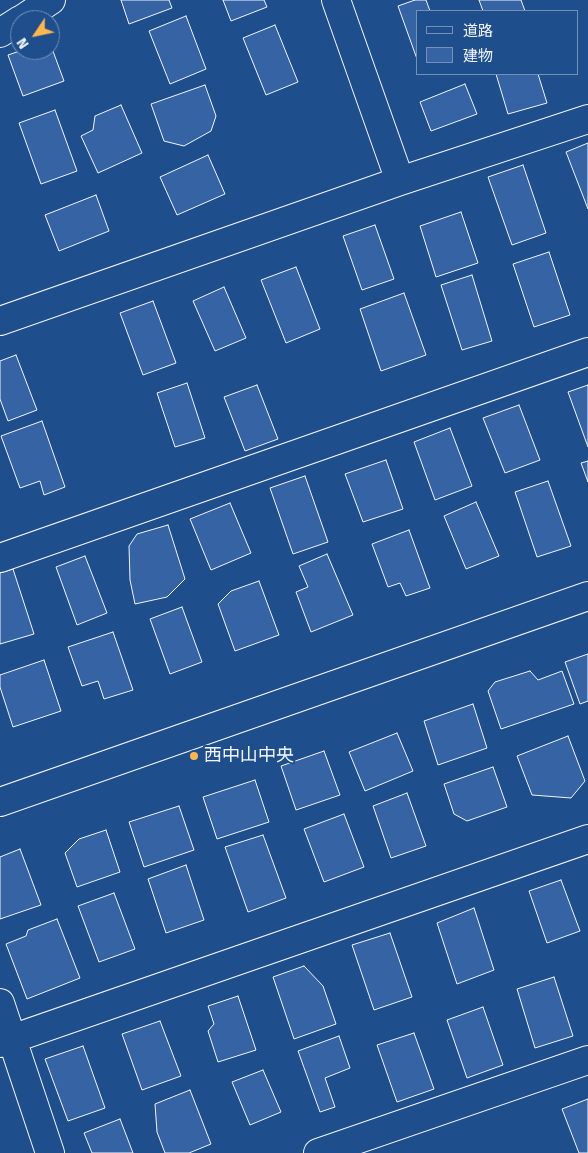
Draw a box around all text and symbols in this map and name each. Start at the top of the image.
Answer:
north arrow [10,10,60,60]
legend [416,10,578,75]
text: 道路 [463,22,493,40]
text: N [13,35,33,52]
text: 建物 [463,47,493,65]
place label: 西中山中央 [204,745,294,767]
marker: 西中山中央 [188,750,200,762]

